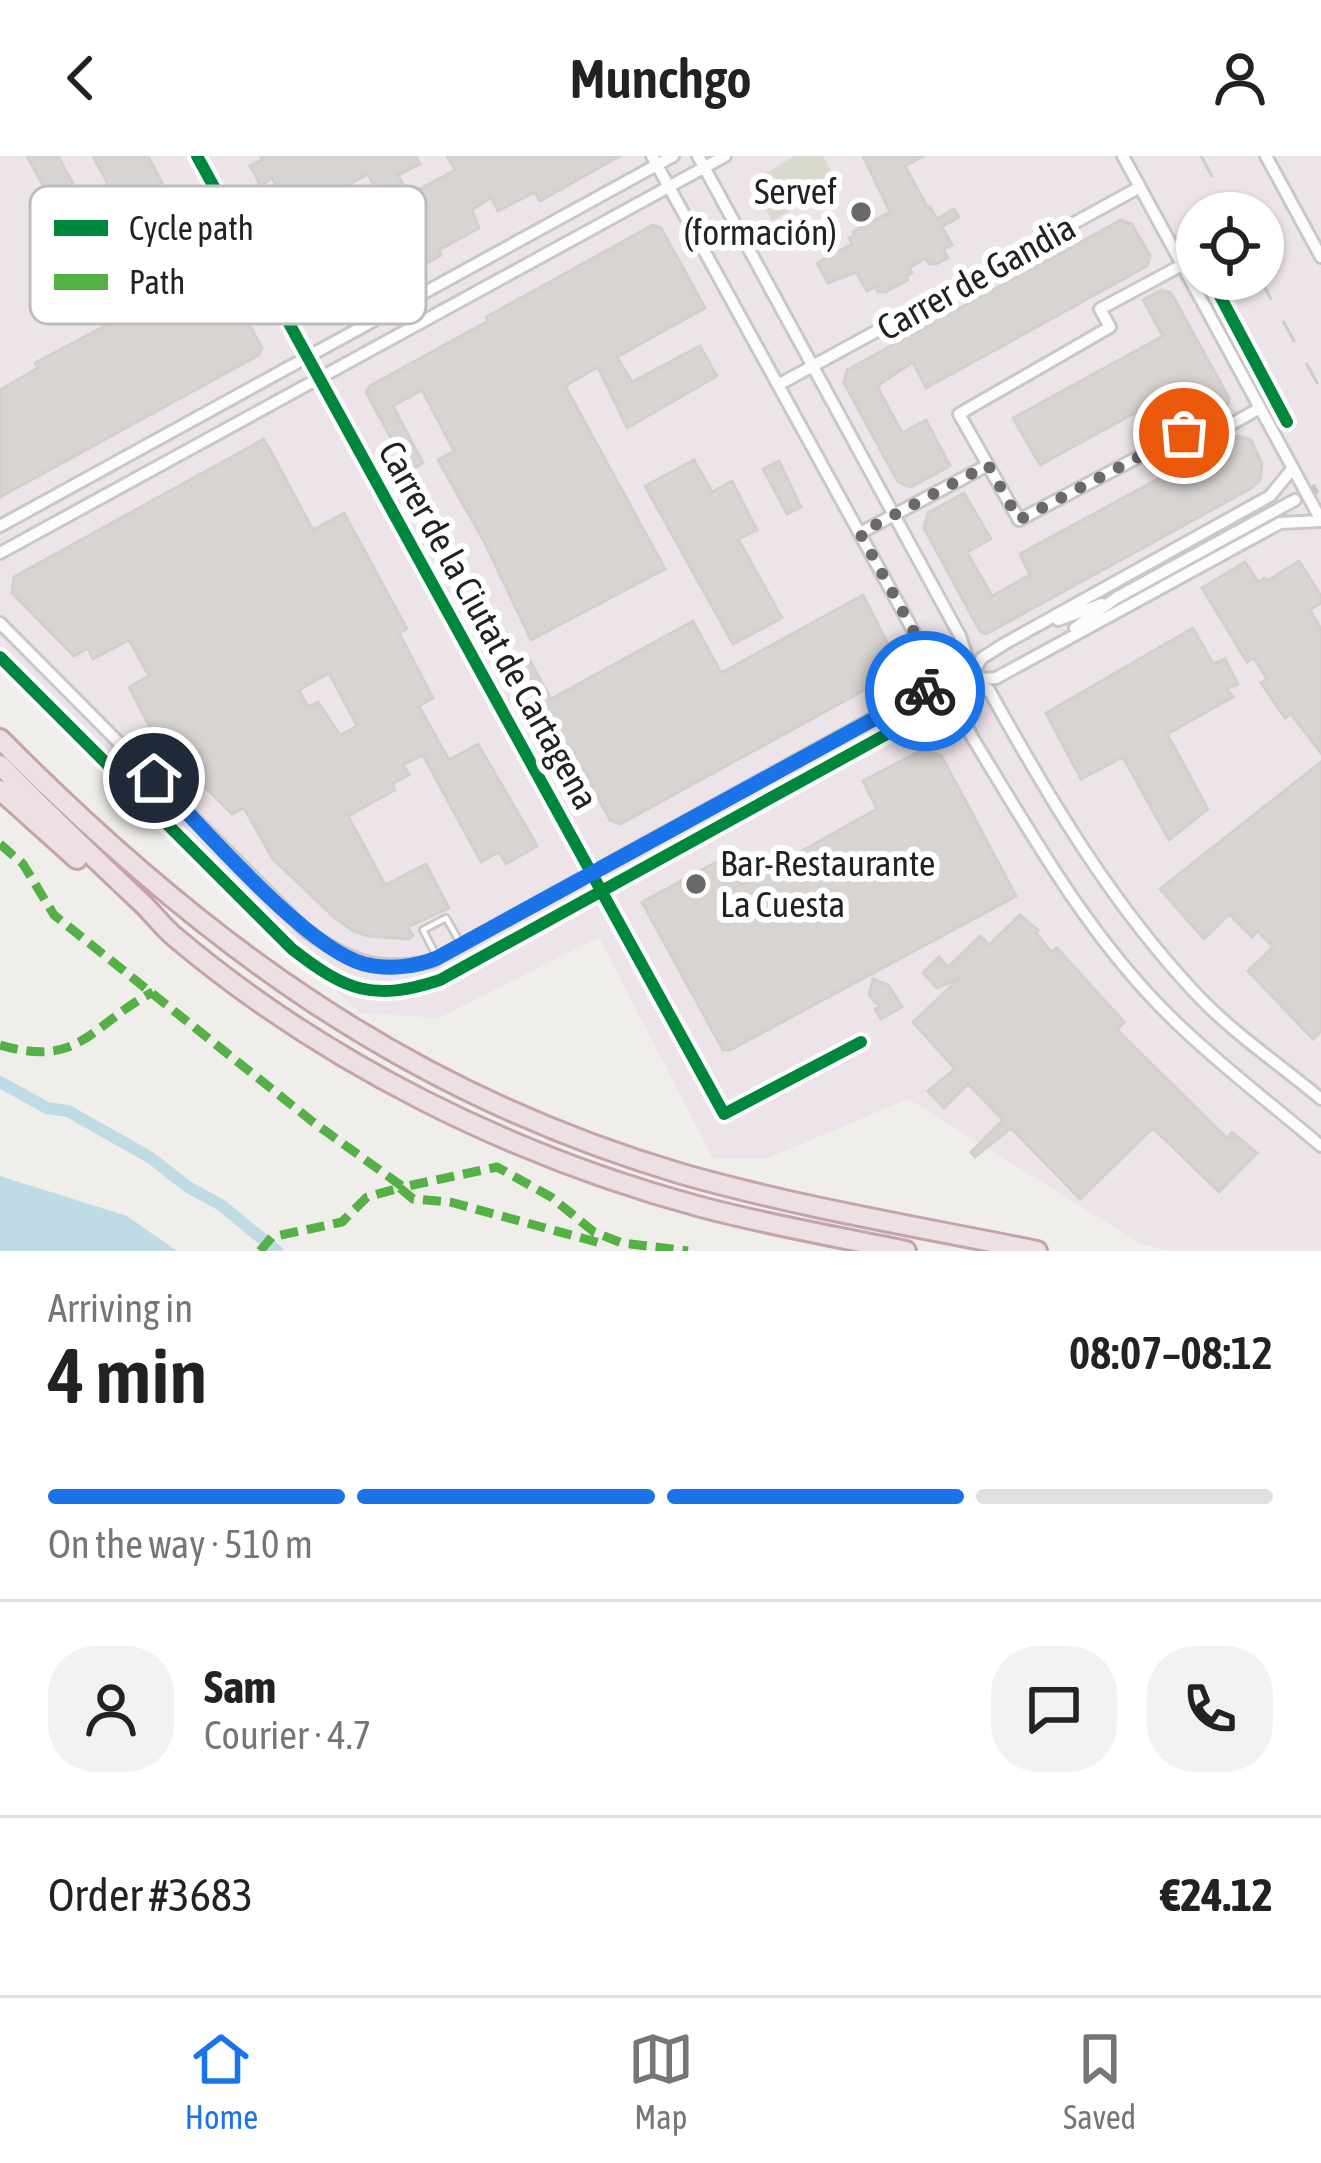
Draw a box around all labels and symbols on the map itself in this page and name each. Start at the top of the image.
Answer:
place label: Servef (formación) [684,170,837,253]
legend [30,186,426,324]
marker: Servef (formación) [848,199,874,225]
street label: Carrer de Gandia [870,205,1082,349]
text: Cycle path [129,209,254,247]
text: Path [129,263,185,301]
pin [1133,382,1235,484]
street label: Carrer de la Ciutat de Cartagena [370,434,608,816]
courier [865,631,985,751]
pin [103,727,205,829]
place label: Bar-Restaurante La Cuesta [720,842,935,925]
marker: Bar-Restaurante La Cuesta [683,871,709,897]

